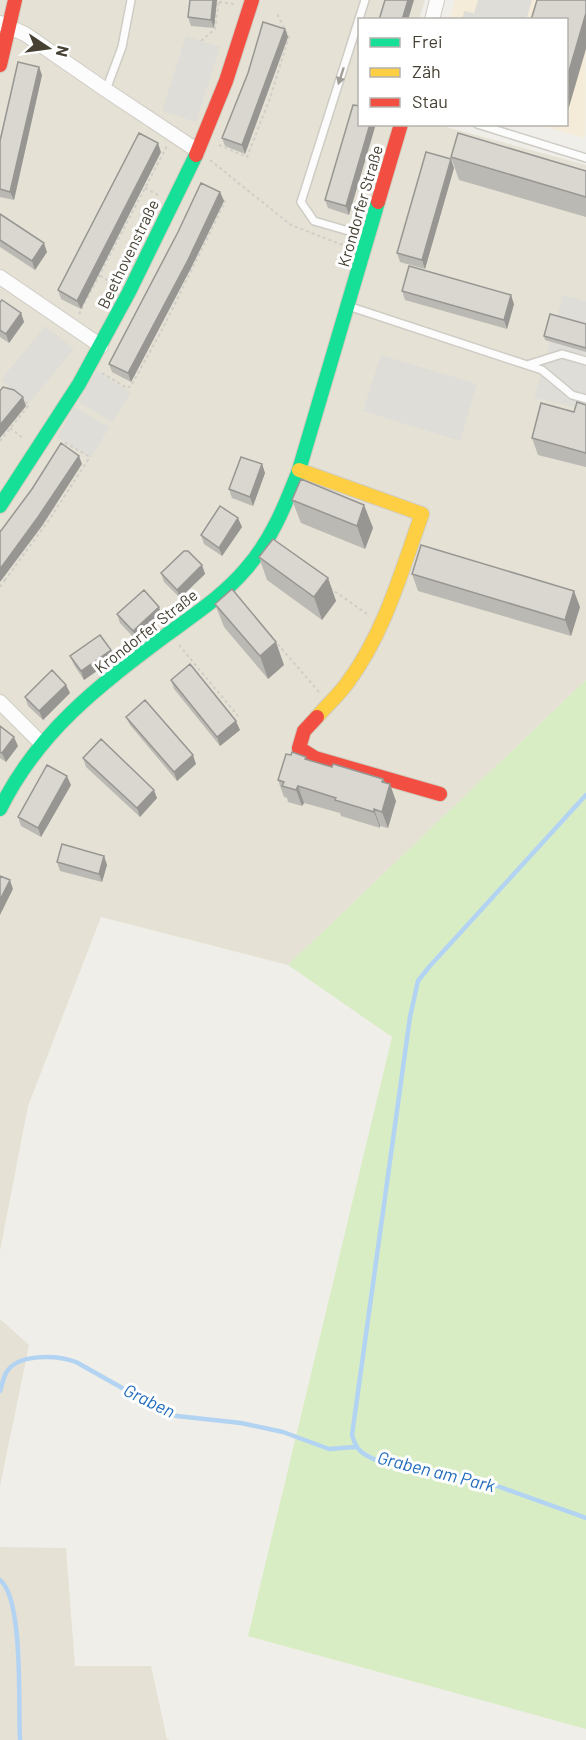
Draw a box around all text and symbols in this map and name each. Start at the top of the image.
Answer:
north arrow [18,18,78,78]
legend [358,18,568,126]
text: Frei [412,30,443,52]
text: N [53,44,74,59]
text: Zäh [412,60,441,82]
one-way arrow [335,67,345,85]
text: Stau [412,90,448,112]
street label: Krondorfer Straße [333,143,386,269]
street label: Beethovenstraße [93,196,162,311]
street label: Krondorfer Straße [90,585,201,677]
water label: Graben [120,1378,179,1422]
water label: Graben am Park [375,1446,497,1496]

